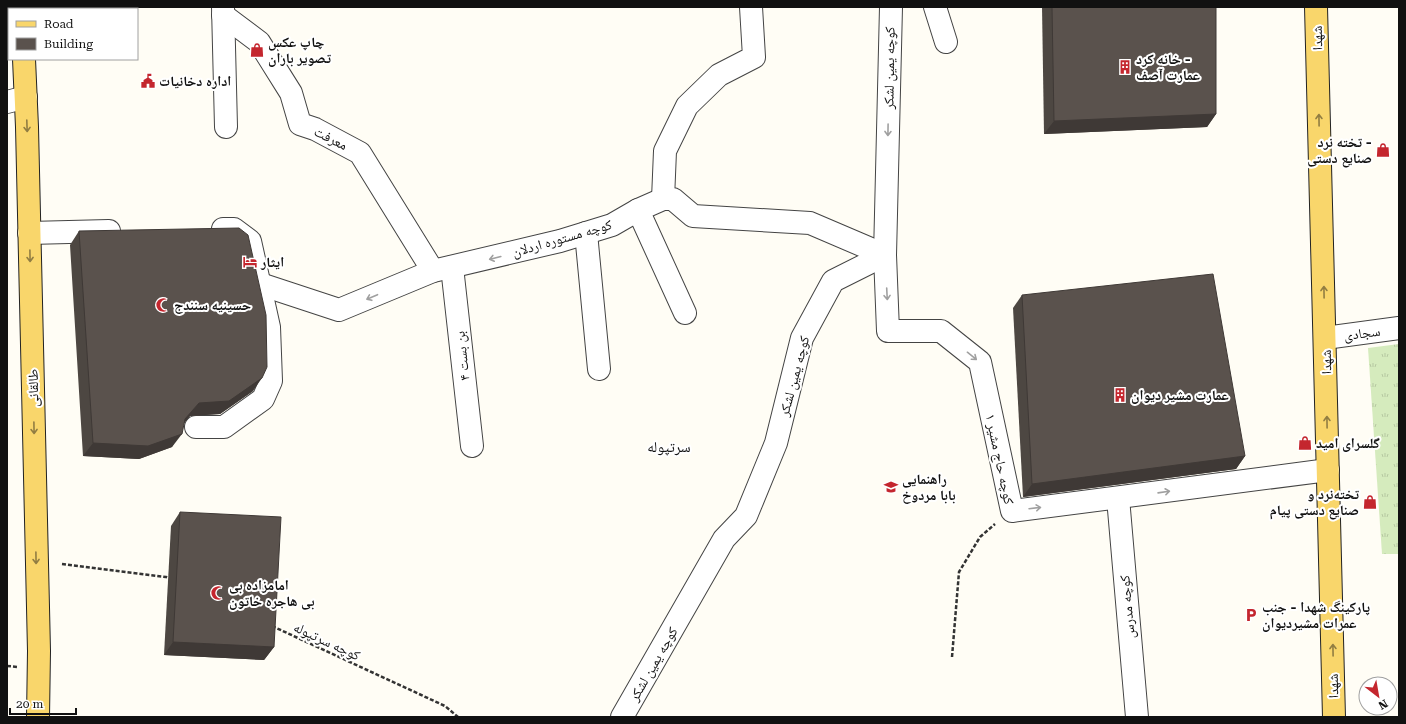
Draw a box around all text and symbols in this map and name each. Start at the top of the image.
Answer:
legend [8,8,138,60]
text: Road [44,17,74,31]
street label: کوچه یمین لشکر [880,26,899,111]
street label: شهدا [1309,26,1325,50]
place label: چاپ عکس تصویر باران [268,34,331,67]
text: Building [44,37,93,51]
shop icon: چاپ عکس تصویر باران [249,42,265,58]
place label: خانه کرد - عمارت آصف [1136,51,1200,83]
building icon: خانه کرد - عمارت آصف [1117,59,1133,75]
public building icon: اداره دخانیات [140,73,156,89]
place label: اداره دخانیات [159,73,231,89]
one-way arrow [1316,114,1323,127]
one-way arrow [23,119,31,132]
street label: معرفت [311,123,350,154]
one-way arrow [884,123,891,136]
place label: تخته نرد - صنایع دستی [1307,134,1372,168]
shop icon: تخته نرد - صنایع دستی [1375,142,1391,158]
street label: کوچه مستوره اردلان [510,216,614,261]
one-way arrow [26,249,34,262]
hotel icon: ایثار [242,254,258,270]
place label: ایثار [260,254,284,270]
one-way arrow [489,254,502,262]
one-way arrow [1320,286,1328,299]
one-way arrow [883,287,890,300]
one-way arrow [366,293,378,301]
mosque icon: حسینیه سنندج [155,297,171,313]
place label: حسینیه سنندج [174,297,251,314]
street label: سجادی [1343,323,1381,344]
street label: بن بست ۴ [451,330,474,382]
street label: کوچه یمین لشکر [775,334,813,419]
street label: شهدا [1318,350,1334,374]
one-way arrow [967,352,977,361]
street label: طالقانی [25,369,42,407]
building icon: عمارت مشیر دیوان [1112,387,1128,403]
place label: عمارت مشیر دیوان [1131,387,1229,404]
street label: کوچه حاج مشیر ۱ [981,412,1017,506]
one-way arrow [1323,416,1331,429]
one-way arrow [30,421,37,434]
shop icon: گلسرای امید [1297,435,1313,451]
place label: گلسرای امید [1316,435,1380,452]
district label: سرتپوله [647,438,691,456]
place label: راهنمایی بابا مردوخ [902,471,956,504]
school or university icon: راهنمایی بابا مردوخ [883,479,899,495]
place label: تخته‌نرد و صنایع دستی پیام [1270,486,1359,520]
one-way arrow [1157,488,1170,495]
shop icon: تخته‌نرد و صنایع دستی پیام [1362,494,1378,510]
one-way arrow [1028,505,1041,512]
one-way arrow [33,551,40,564]
street label: کوچه مدرس [1116,574,1139,639]
place label: امامزاده بی بی هاجره خاتون [229,577,315,610]
mosque icon: امامزاده بی بی هاجره خاتون [210,585,226,601]
place label: پارکینگ شهدا - جنب عمرات مشیردیوان [1262,599,1370,632]
parking icon: پارکینگ شهدا - جنب عمرات مشیردیوان [1243,607,1259,623]
street label: کوچه سرتپوله [291,619,363,664]
street label: کوچه یمین لشکر [625,624,682,705]
one-way arrow [1329,644,1336,657]
street label: شهدا [1325,674,1341,698]
north arrow [1358,676,1398,716]
scale bar [10,690,76,716]
text: N [1375,696,1390,712]
text: 20 m [16,697,43,711]

